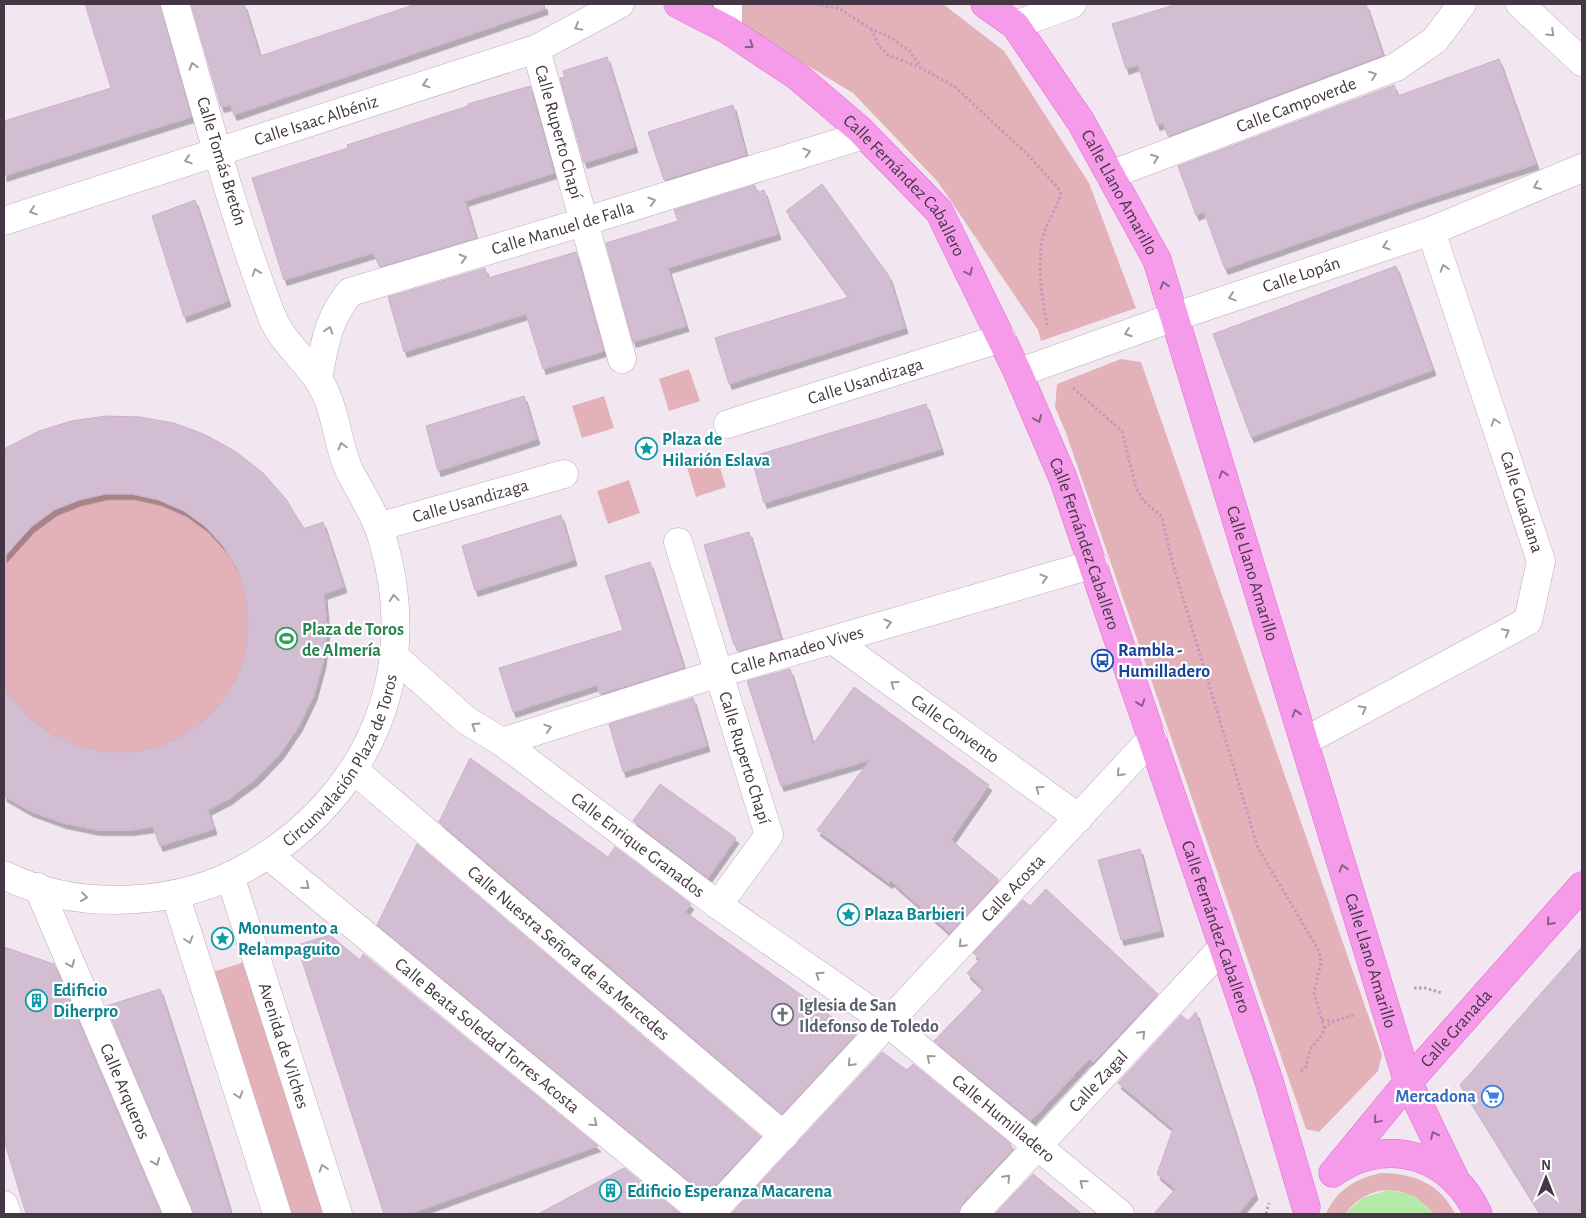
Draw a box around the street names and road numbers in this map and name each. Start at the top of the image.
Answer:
street label: Calle Ruperto Chapí [531,63,585,202]
street label: Calle Campoverde [1234,75,1359,136]
street label: Calle Isaac Albéniz [252,93,381,149]
street label: Calle Tomás Bretón [193,95,249,228]
street label: Calle Fernández Caballero [839,112,968,260]
street label: Calle Llano Amarillo [1077,127,1160,258]
street label: Calle Manuel de Falla [490,199,636,259]
street label: Calle Lopán [1261,254,1343,297]
street label: Calle Usandizaga [806,355,925,408]
street label: Calle Guadiana [1496,450,1546,555]
street label: Calle Fernández Caballero [1045,455,1122,632]
street label: Calle Usandizaga [411,477,531,527]
street label: Calle Llano Amarillo [1223,504,1281,643]
street label: Calle Amadeo Vives [729,623,866,679]
street label: Circunvalación Plaza de Toros [280,673,401,851]
street label: Calle Ruperto Chapí [715,690,773,827]
street label: Calle Convento [907,692,1002,767]
street label: Calle Enrique Granados [567,789,708,901]
street label: Calle Fernández Caballero [1178,838,1253,1016]
street label: Calle Acosta [978,852,1049,926]
street label: Calle Nuestra Señora de las Mercedes [464,863,672,1044]
street label: Calle Llano Amarillo [1341,891,1399,1031]
street label: Calle Beata Soledad Torres Acosta [391,955,583,1117]
street label: Avenida de Vilches [255,981,312,1111]
street label: Calle Granada [1418,986,1496,1071]
street label: Calle Arqueros [96,1041,153,1142]
street label: Calle Zagal [1066,1047,1132,1116]
street label: Calle Humilladero [948,1072,1058,1167]

